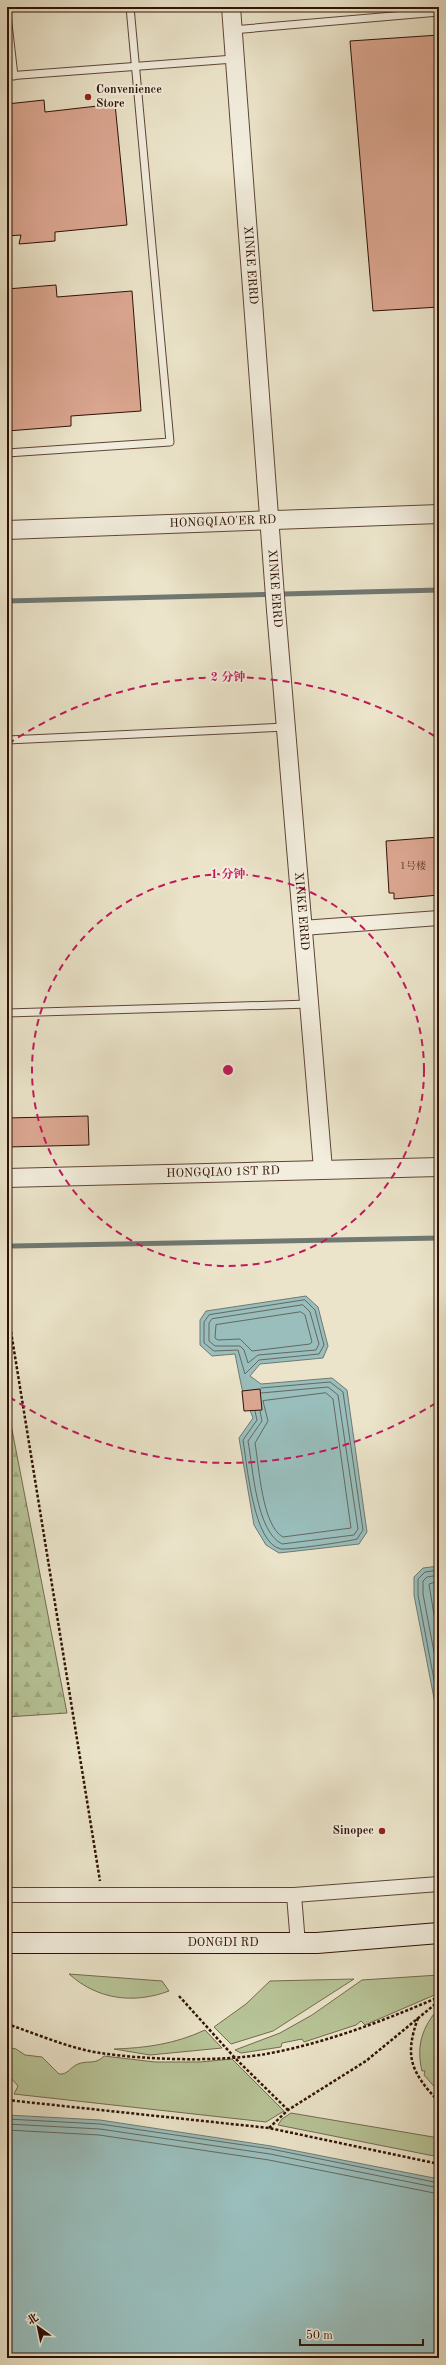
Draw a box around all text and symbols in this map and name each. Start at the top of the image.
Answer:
place label: Convenience Store [96,84,162,110]
marker: Convenience Store [83,92,93,102]
street label: XINKE ERRD [241,226,259,305]
street label: HONGQIAO'ER RD [169,514,277,530]
street label: XINKE ERRD [265,549,283,628]
text: 2 分钟 [211,670,245,684]
house number: 1号楼 [400,860,426,871]
text: 1 分钟 [211,867,245,881]
street label: XINKE ERRD [292,872,311,951]
centre of rings [221,1063,235,1077]
street label: HONGQIAO 1ST RD [166,1165,280,1180]
place label: Sinopec [332,1825,374,1837]
marker: Sinopec [377,1826,387,1836]
street label: DONGDI RD [187,1937,259,1949]
north arrow [18,2307,58,2347]
text: 北 [25,2311,41,2327]
scale bar [300,2321,423,2347]
text: 50 m [306,2329,333,2342]

